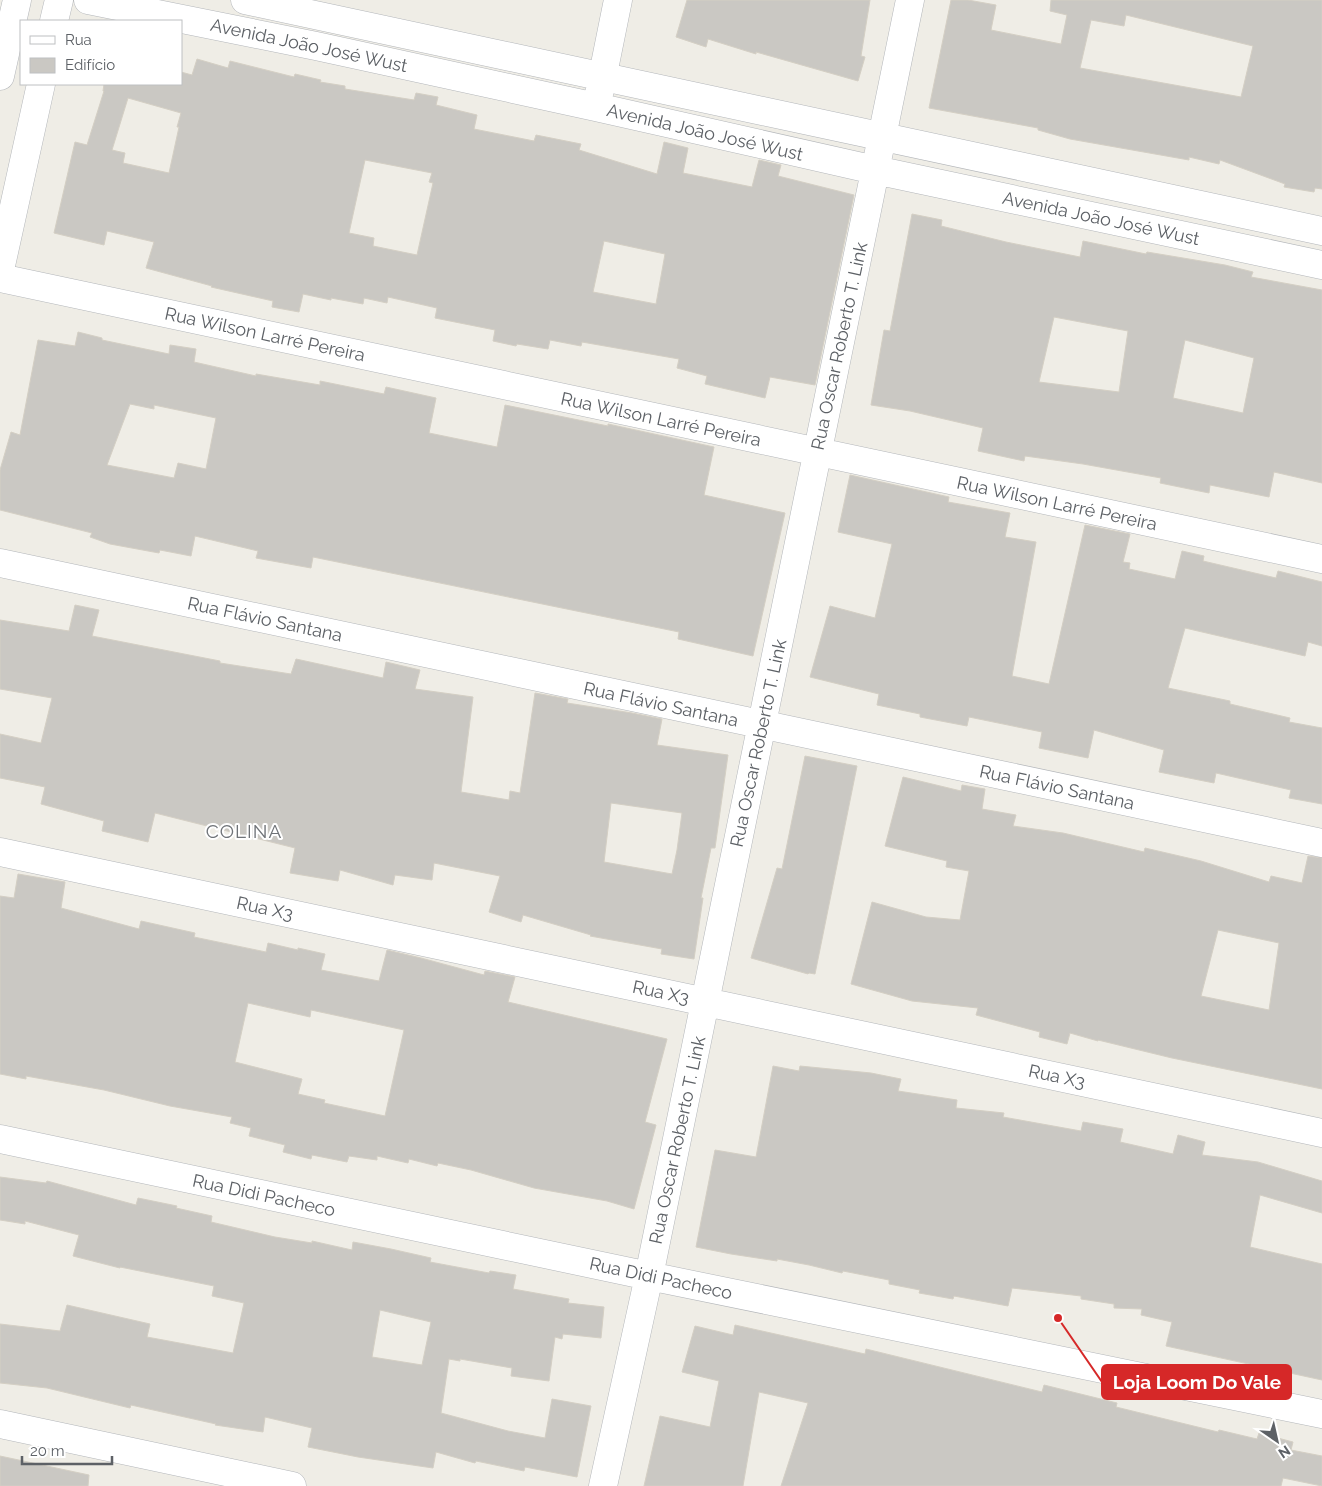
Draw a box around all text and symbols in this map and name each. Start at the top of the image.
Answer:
street label: Avenida João José Wust [209,14,409,76]
legend [20,20,182,85]
text: Rua [65,31,92,49]
text: Edifício [65,56,115,74]
street label: Avenida João José Wust [605,99,805,165]
street label: Avenida João José Wust [1001,187,1201,249]
street label: Rua Oscar Roberto T. Link [807,240,871,452]
street label: Rua Wilson Larré Pereira [163,302,367,366]
street label: Rua Wilson Larré Pereira [559,387,763,451]
street label: Rua Wilson Larré Pereira [955,471,1159,535]
street label: Rua Flávio Santana [186,592,344,646]
street label: Rua Oscar Roberto T. Link [726,637,790,849]
street label: Rua Flávio Santana [582,677,740,731]
street label: Rua Flávio Santana [978,760,1136,814]
district label: COLINA [206,820,282,842]
street label: Rua X3 [235,892,295,924]
street label: Rua X3 [631,976,691,1008]
street label: Rua Oscar Roberto T. Link [645,1034,709,1246]
street label: Rua X3 [1027,1060,1087,1092]
street label: Rua Didi Pacheco [191,1170,338,1220]
street label: Rua Didi Pacheco [588,1253,735,1303]
callout: Loja Loom Do Vale [1102,1365,1291,1399]
text: Loja Loom Do Vale [1113,1371,1281,1393]
north arrow [1252,1416,1302,1466]
scale bar [22,1434,112,1466]
text: 20 m [30,1442,65,1460]
text: N [1275,1442,1293,1461]

